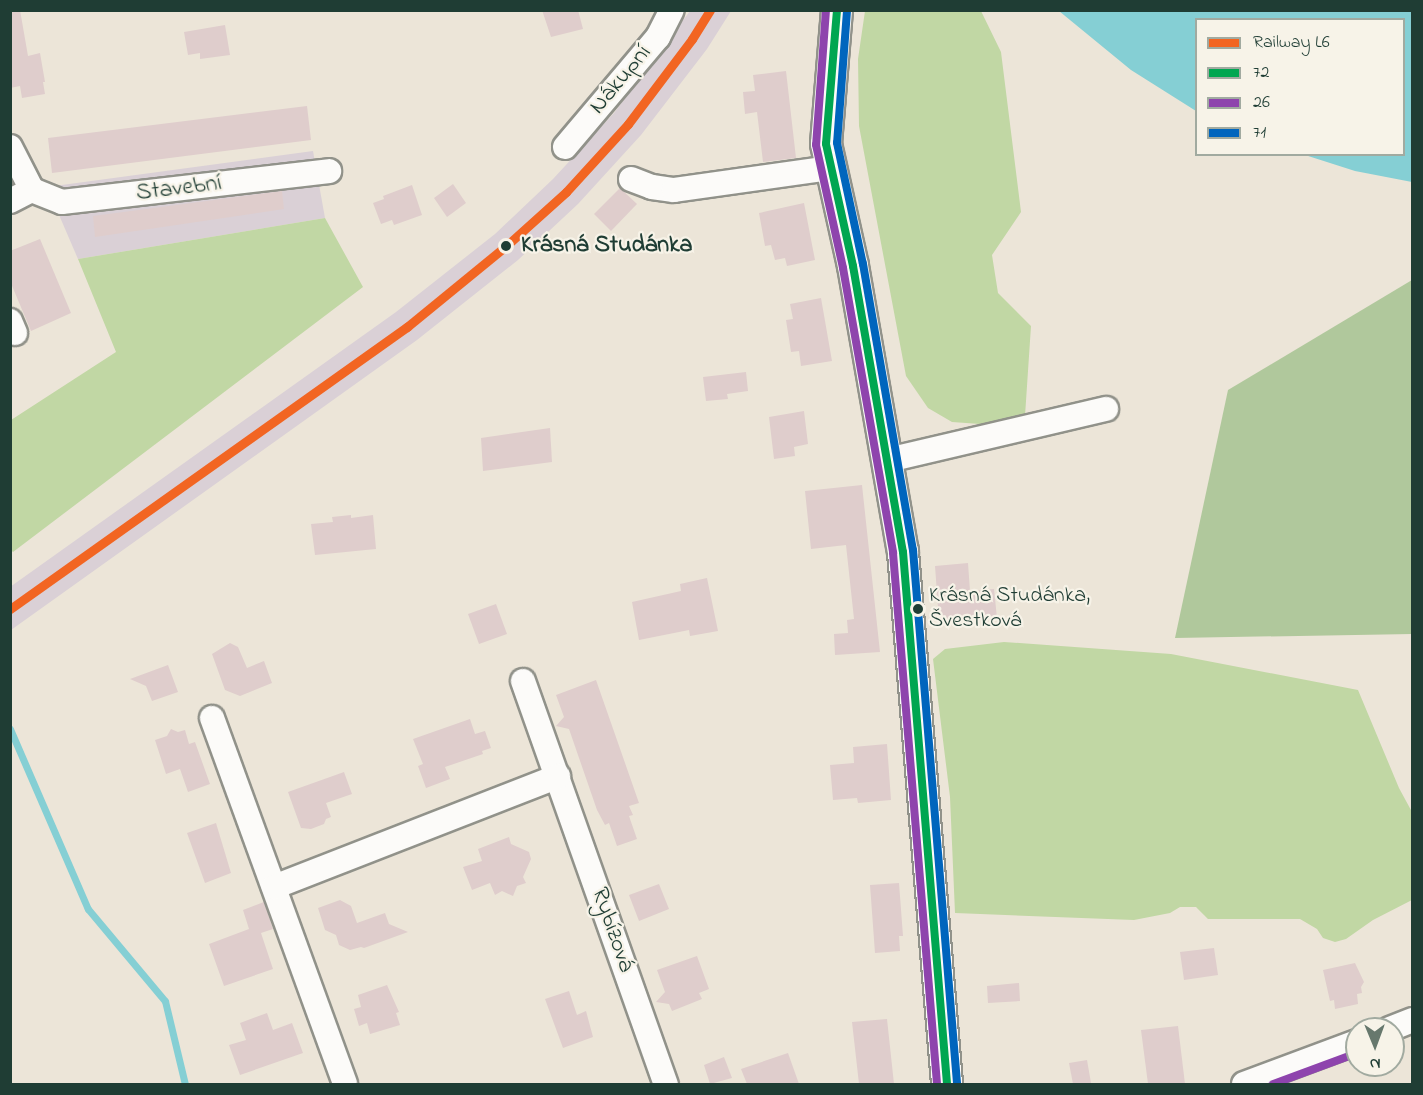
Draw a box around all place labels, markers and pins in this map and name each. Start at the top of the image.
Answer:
place label: Krásná Studánka [521,232,692,260]
marker: Krásná Studánka [496,236,516,256]
place label: Krásná Studánka, Švestková [929,583,1090,634]
marker: Krásná Studánka, Švestková [912,603,924,615]

